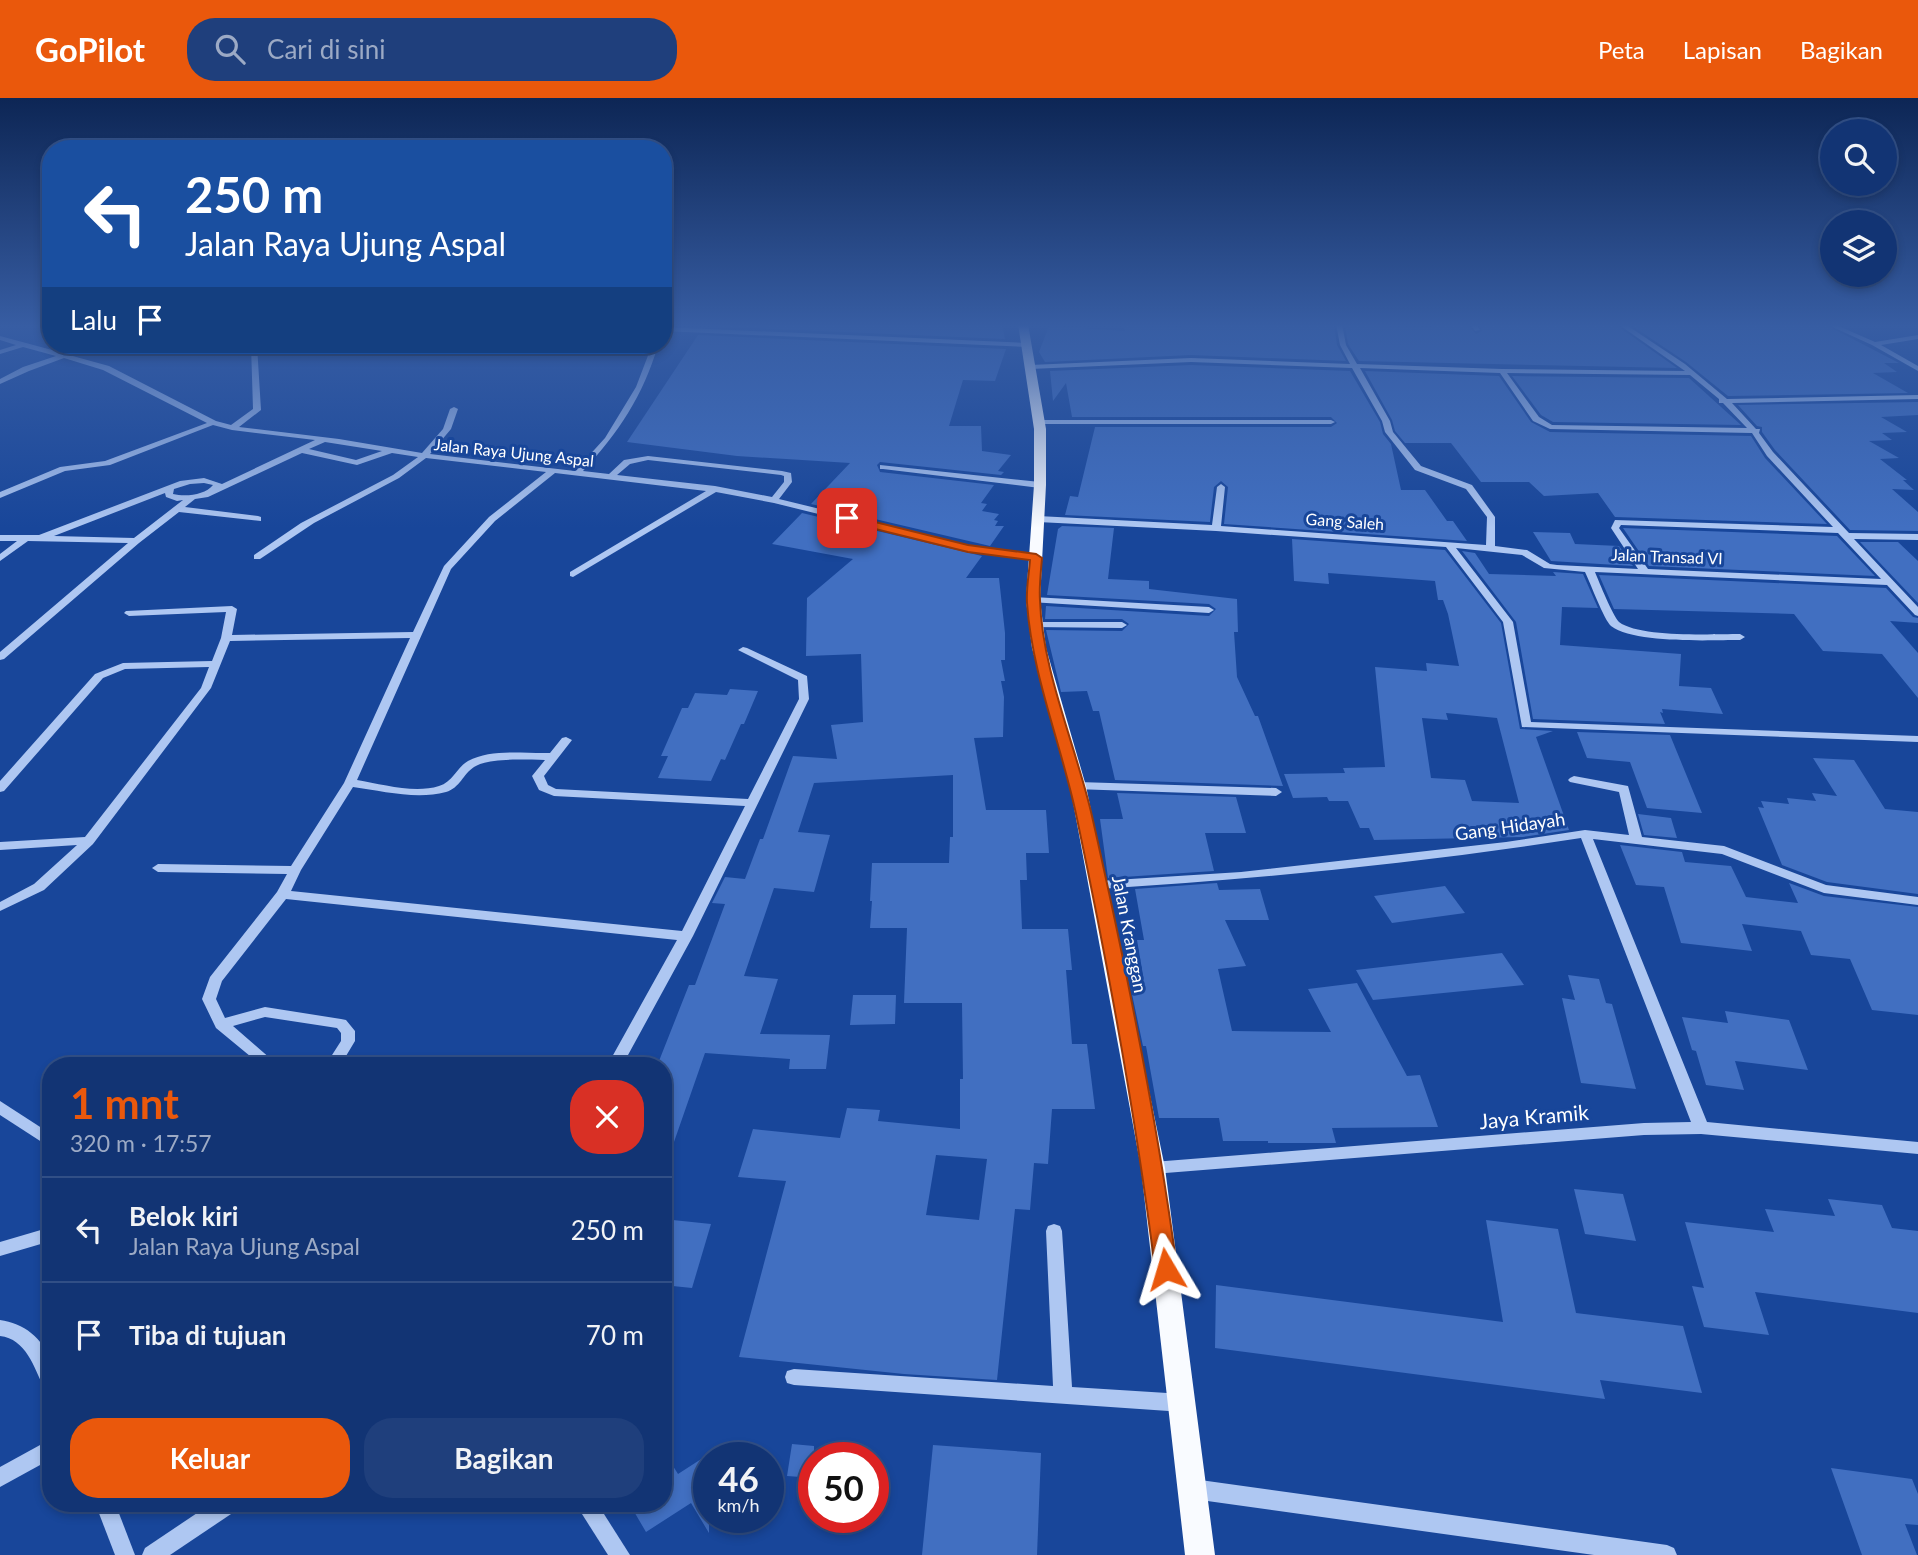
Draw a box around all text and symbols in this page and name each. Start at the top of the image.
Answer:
search box [187,18,677,81]
text: GoPilot [35,29,145,69]
icon: search [211,30,249,68]
text: Cari di sini [267,33,385,65]
text: Peta [1598,35,1645,64]
text: Lapisan [1683,35,1762,64]
text: Bagikan [1800,35,1883,64]
map controls [1820,119,1897,287]
button: search [1820,119,1897,196]
text: 250 m [185,165,323,223]
icon: left [70,168,161,259]
button: layers [1820,210,1897,287]
text: Jalan Raya Ujung Aspal [185,224,506,263]
icon: arrive [131,301,169,339]
text: Lalu [70,304,117,336]
street label: Jalan Raya Ujung Aspal [433,434,595,470]
pin [817,488,877,548]
icon: arrive [828,499,866,537]
street label: Gang Saleh [1305,509,1385,533]
street label: Jalan Transad VI [1611,545,1723,567]
street label: Gang Hidayah [1454,807,1566,845]
street label: Jalan Kranggan [1108,873,1152,995]
text: 1 mnt [70,1078,179,1128]
button: close [570,1080,644,1154]
street label: Jaya Kramik [1478,1099,1590,1133]
text: 320 m · 17:57 [70,1129,212,1157]
text: Belok kiri [129,1200,238,1232]
icon: left [70,1211,108,1249]
text: 250 m [571,1214,644,1246]
text: Jalan Raya Ujung Aspal [129,1232,360,1260]
position arrow [1129,1232,1203,1306]
icon: arrive [70,1316,108,1354]
text: Tiba di tujuan [129,1319,287,1351]
text: 70 m [586,1319,644,1351]
button: Keluar [70,1418,350,1498]
button: Bagikan [364,1418,644,1498]
speed limit sign: 50 [798,1442,889,1533]
text: 46 [718,1457,759,1499]
text: km/h [717,1494,760,1516]

